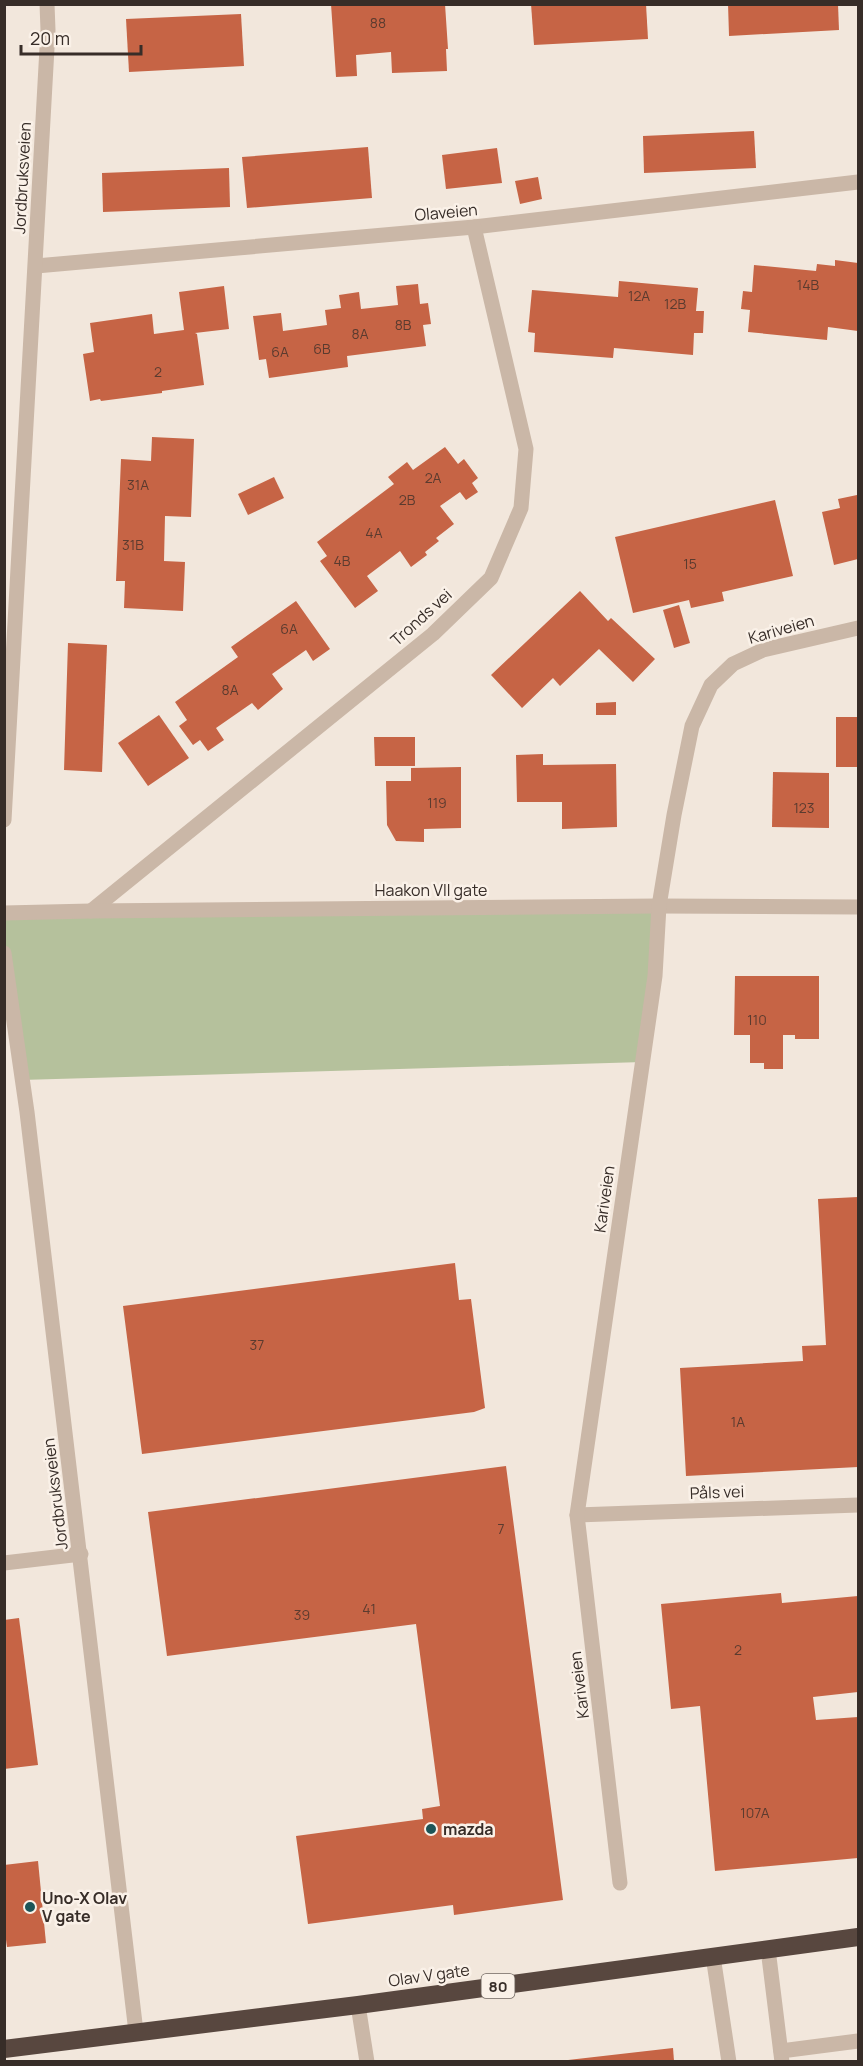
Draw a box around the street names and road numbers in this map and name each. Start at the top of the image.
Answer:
street label: Jordbruksveien [8,121,36,235]
street label: Olaveien [413,198,479,226]
street label: Tronds vei [386,584,456,650]
street label: Kariveien [746,609,816,649]
street label: Haakon VII gate [375,879,487,901]
street label: Kariveien [588,1164,620,1234]
street label: Jordbruksveien [37,1437,73,1551]
street label: Påls vei [689,1480,745,1504]
street label: Kariveien [564,1650,594,1720]
street label: Olav V gate [387,1958,471,1992]
road number: 80 [482,1974,514,1998]

